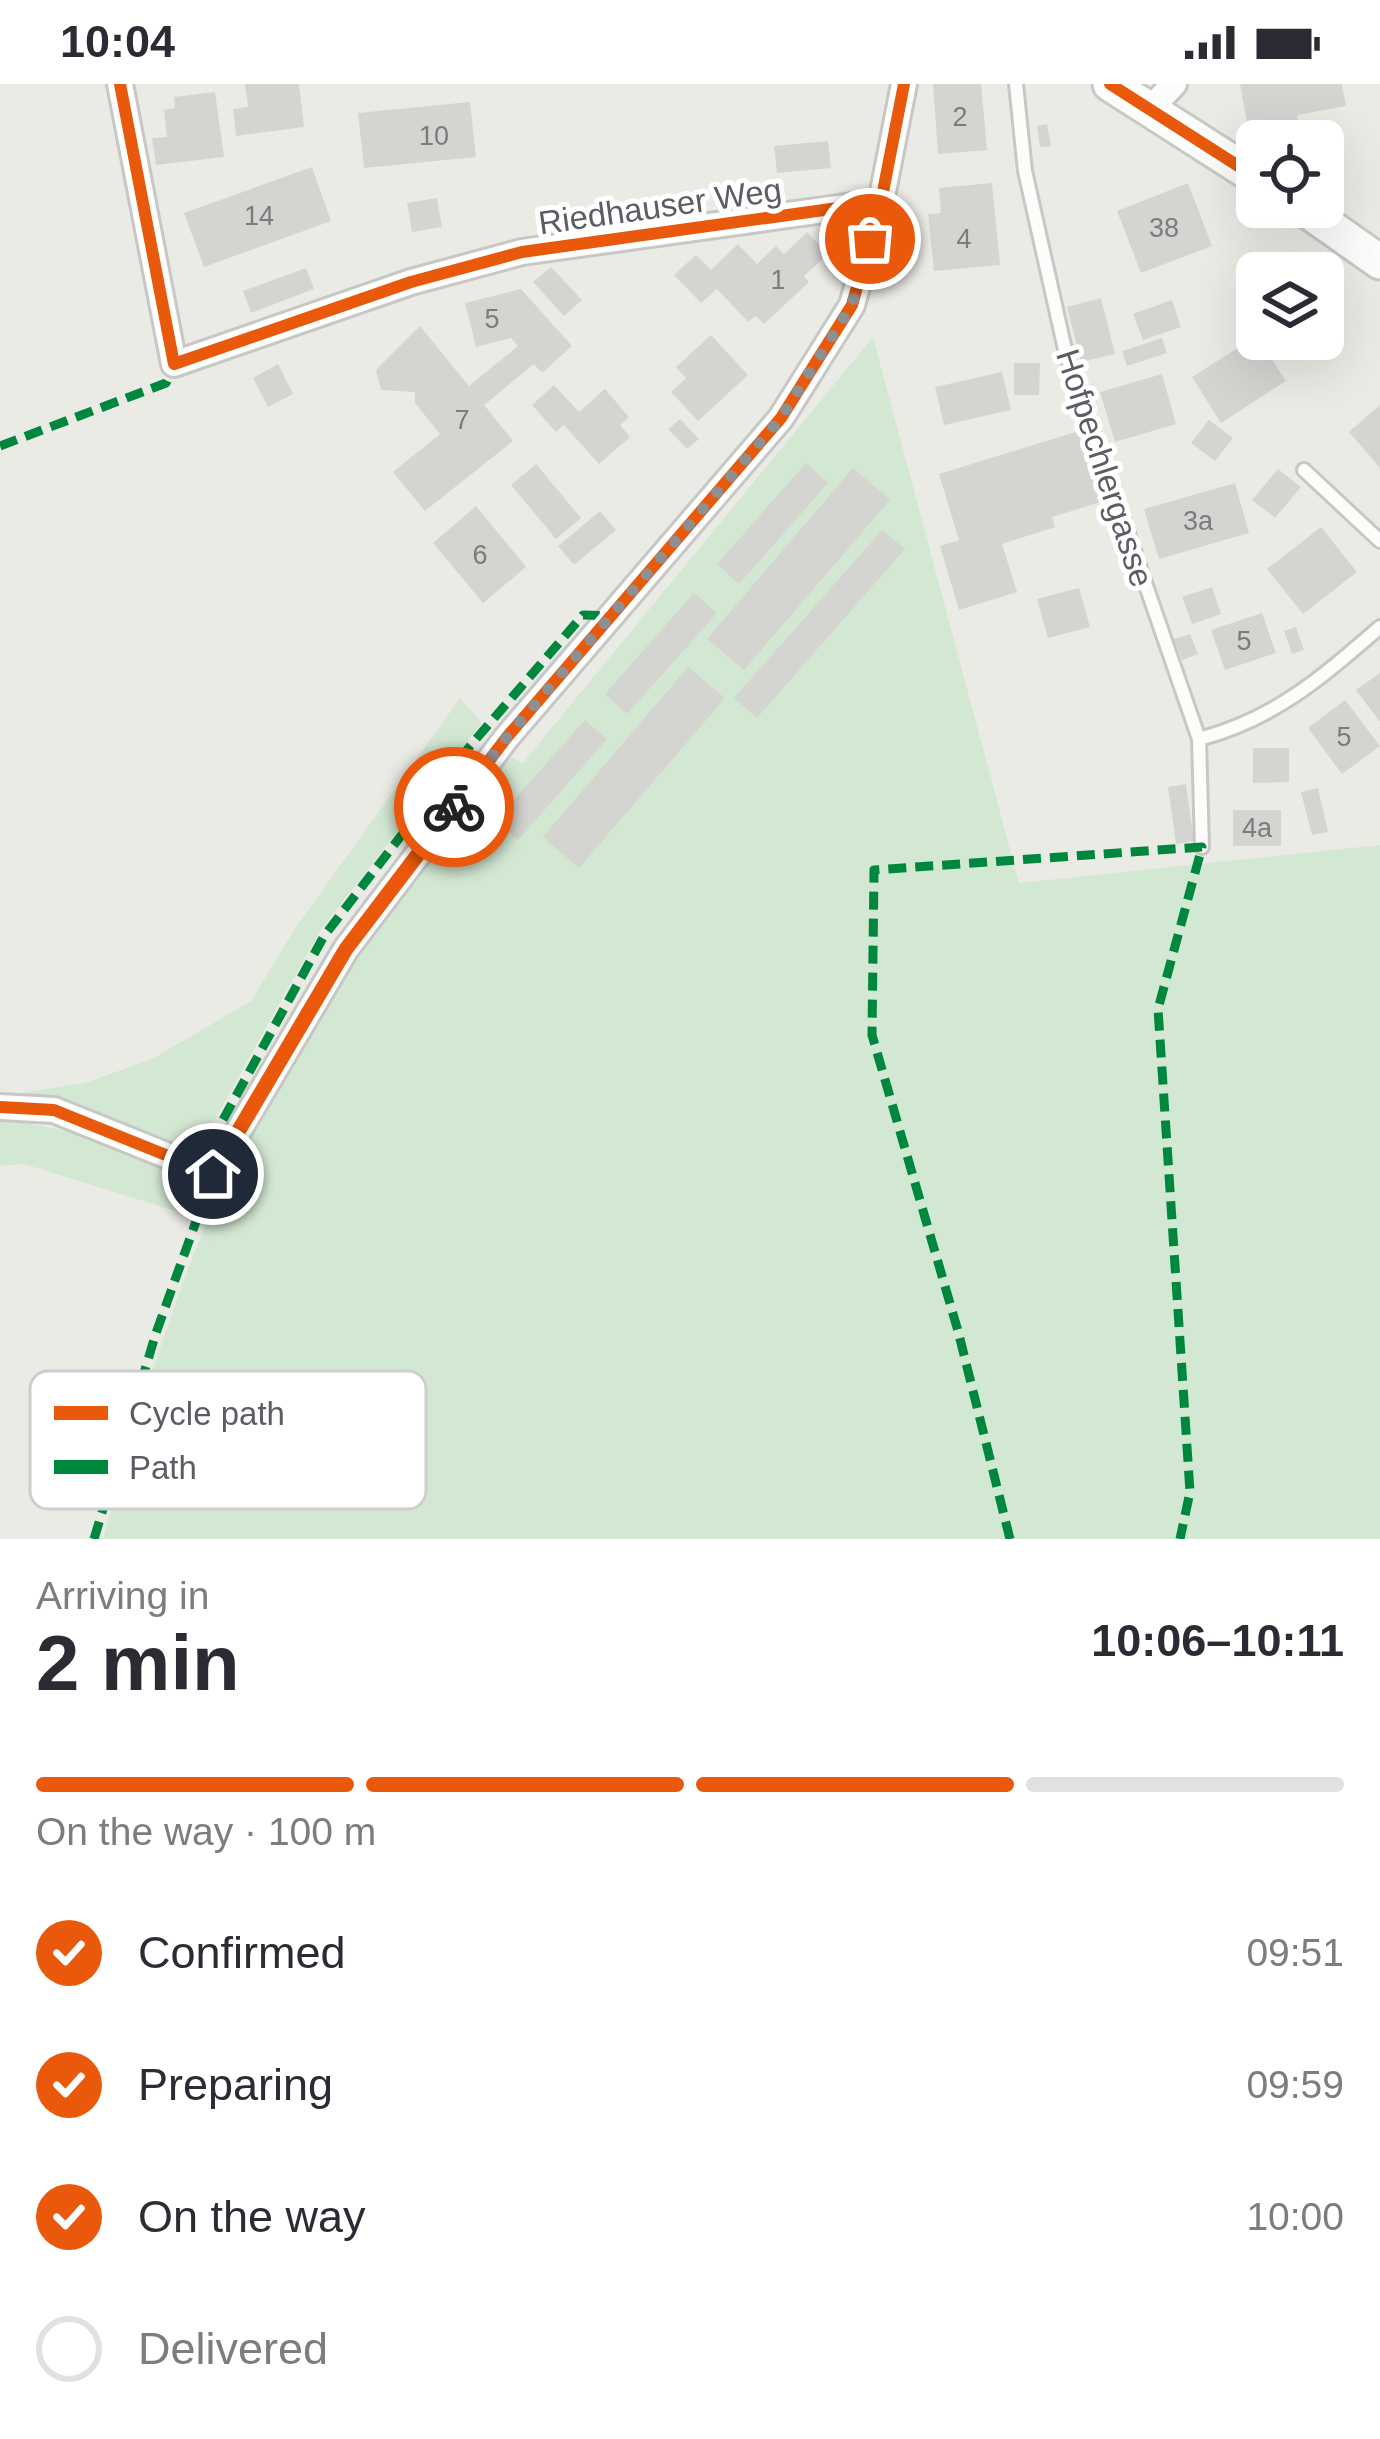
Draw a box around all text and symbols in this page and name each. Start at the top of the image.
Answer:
text: 10:04 [60,16,175,67]
house number: 2 [952,102,968,132]
map controls [1236,120,1344,360]
button: locate [1236,120,1344,228]
house number: 10 [419,121,449,151]
street label: Riedhauser Weg [536,171,784,241]
pin [819,188,921,290]
house number: 14 [244,201,274,231]
icon: bag [837,206,903,272]
house number: 38 [1149,213,1179,243]
house number: 4 [956,224,972,254]
button: layers [1236,252,1344,360]
house number: 1 [770,265,786,295]
house number: 5 [484,304,500,334]
street label: Hofpechlergasse [1049,345,1161,591]
house number: 7 [454,405,470,435]
house number: 3a [1183,506,1214,536]
house number: 6 [472,540,488,570]
house number: 5 [1236,626,1252,656]
house number: 5 [1336,722,1352,752]
courier [394,747,514,867]
icon: bike [421,774,487,840]
house number: 4a [1242,813,1273,843]
pin [162,1123,264,1225]
icon: home [180,1141,246,1207]
legend [30,1371,426,1509]
text: Cycle path [129,1395,285,1432]
text: Path [129,1449,197,1486]
text: Arriving in [36,1574,209,1617]
text: 10:06–10:11 [1091,1615,1344,1666]
text: 2 min [36,1619,240,1707]
text: On the way · 100 m [36,1810,376,1853]
icon: check [36,1920,102,1986]
text: Confirmed [138,1927,346,1978]
text: 09:51 [1246,1931,1344,1974]
icon: check [36,2052,102,2118]
text: Preparing [138,2059,333,2110]
text: 09:59 [1246,2063,1344,2106]
icon: check [36,2184,102,2250]
text: On the way [138,2191,366,2242]
text: 10:00 [1246,2195,1344,2238]
text: Delivered [138,2323,328,2374]

